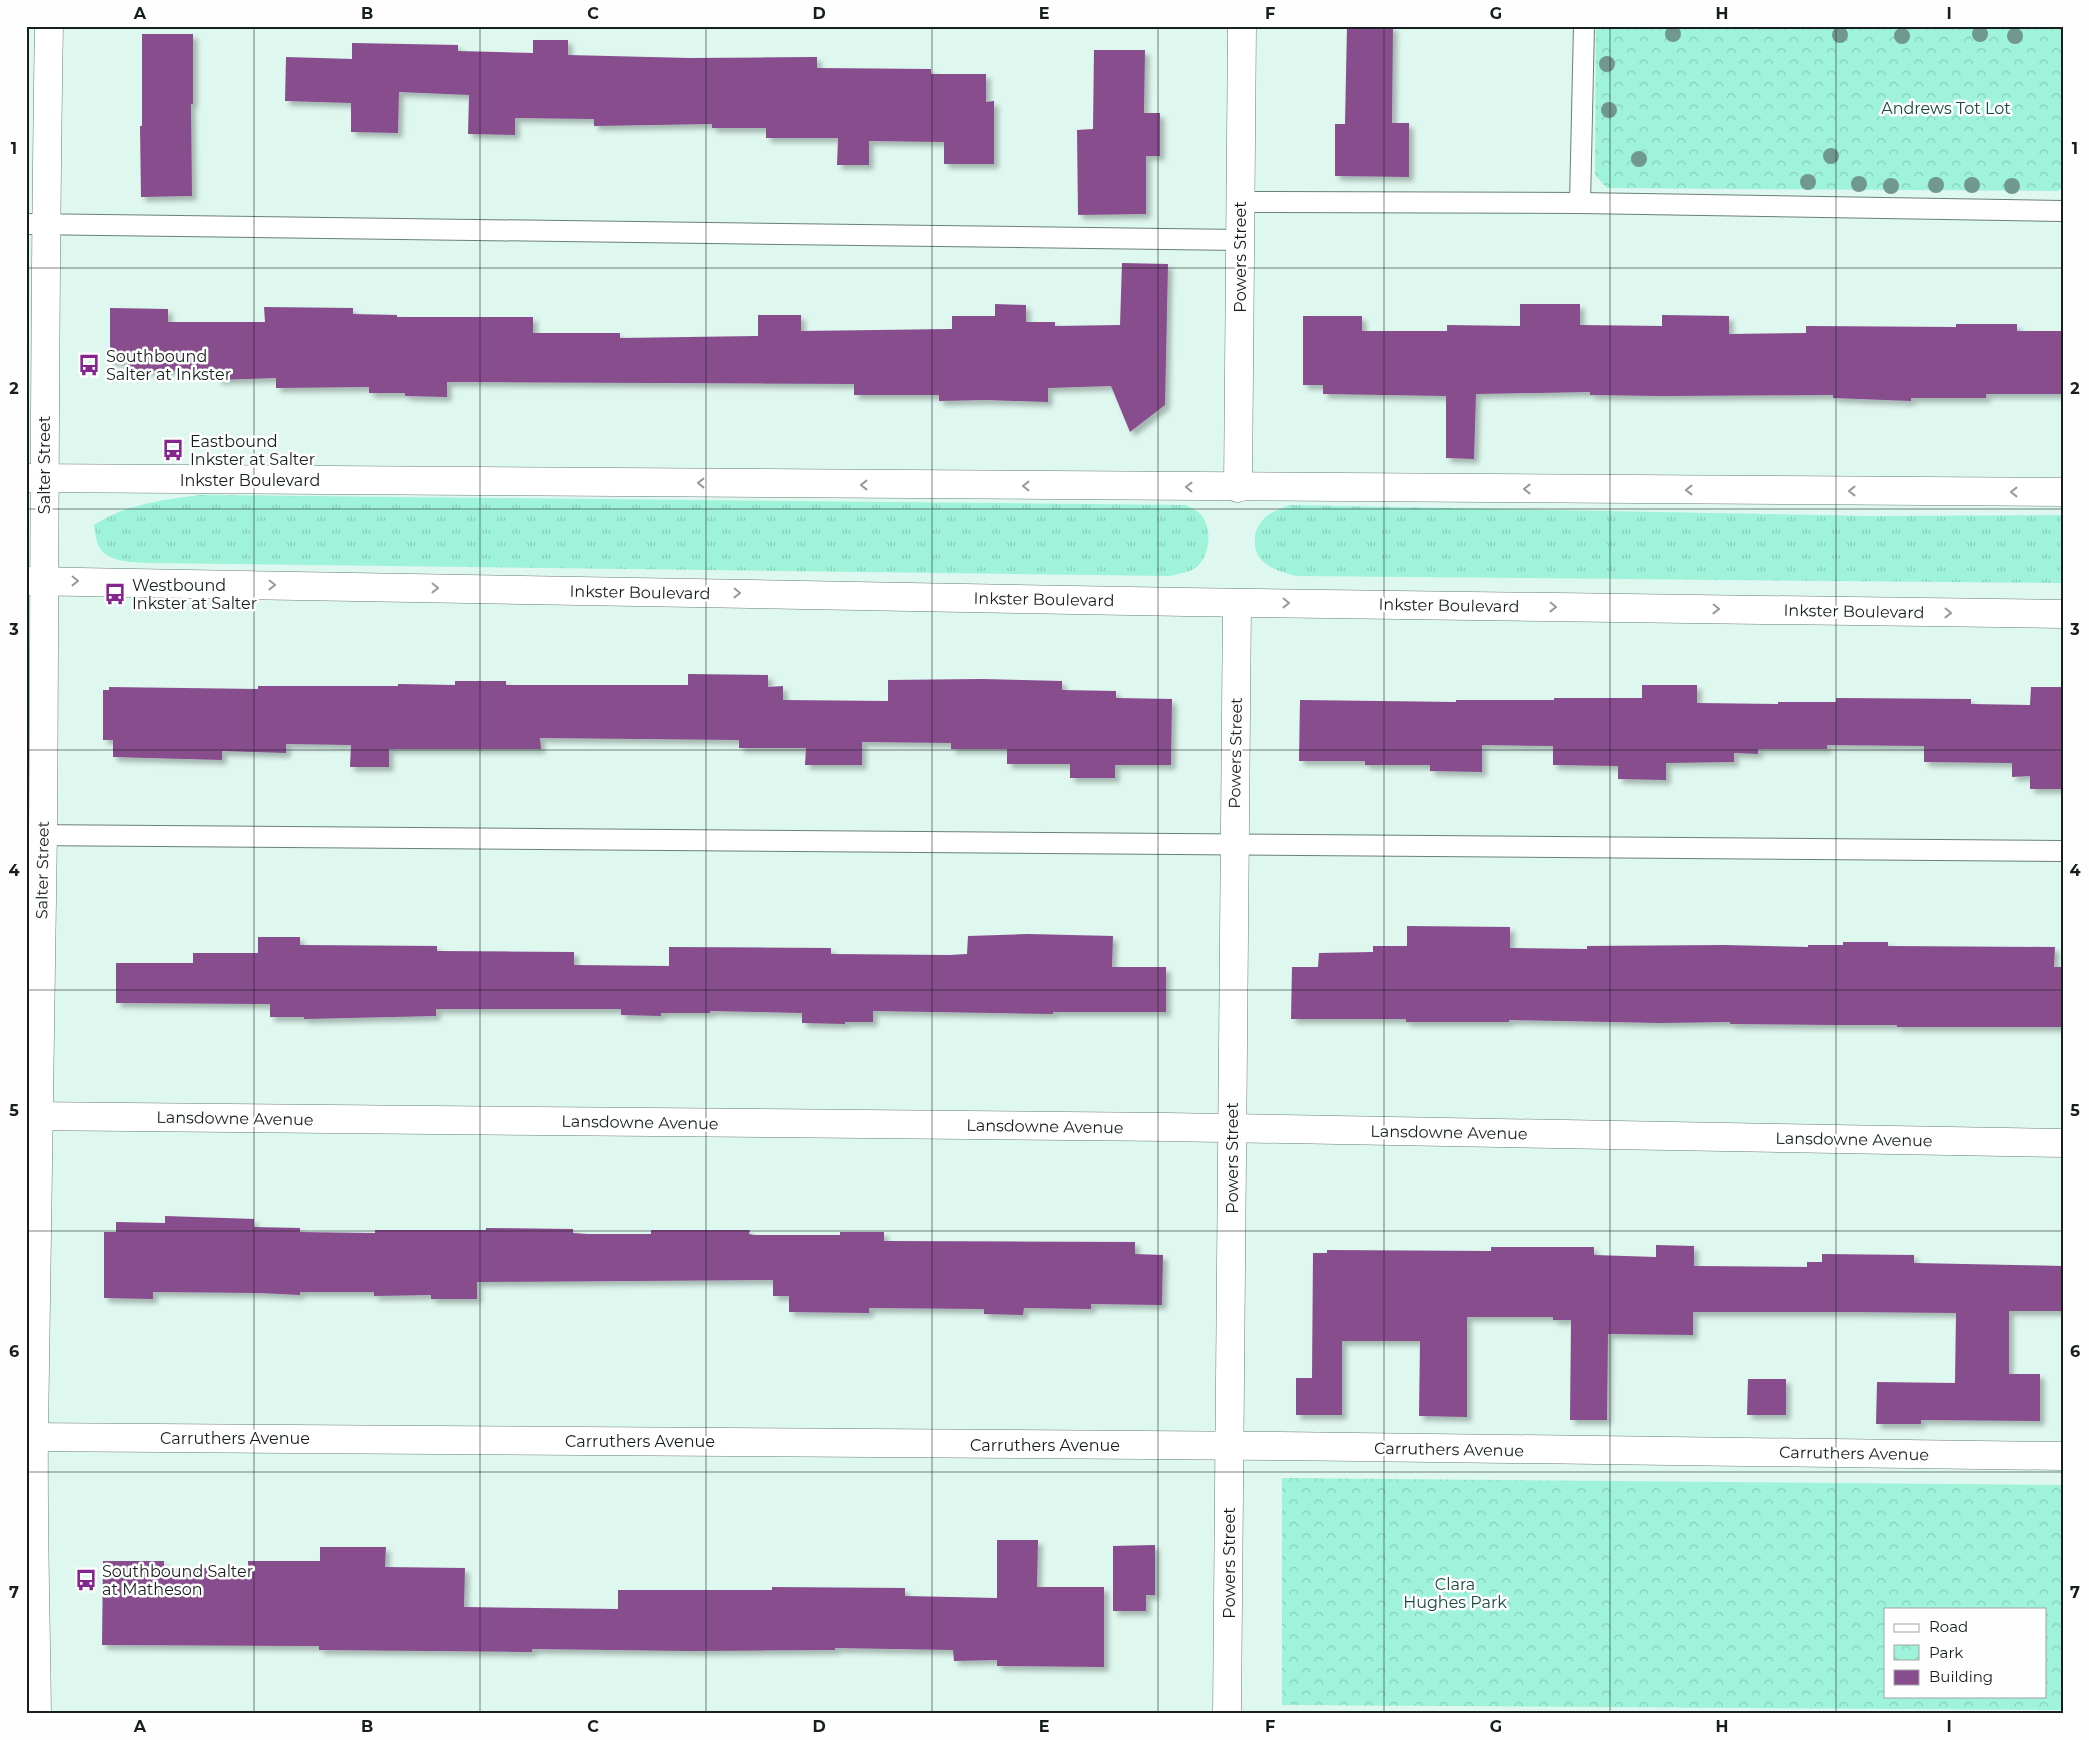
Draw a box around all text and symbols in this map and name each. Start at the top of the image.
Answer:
text: A [133,4,147,23]
text: B [361,4,373,23]
text: C [587,4,599,23]
text: D [812,4,826,23]
text: E [1039,4,1049,23]
text: F [1265,4,1275,23]
text: G [1490,4,1502,23]
text: H [1716,4,1728,23]
text: I [1946,4,1952,23]
park label: Andrews Tot Lot [1881,99,2011,118]
text: 1 [11,139,17,158]
text: 1 [2072,139,2078,158]
street label: Powers Street [1231,201,1250,313]
place label: Southbound Salter at Inkster [106,347,231,384]
bus stop icon: Southbound Salter at Inkster [76,352,102,378]
text: 2 [9,379,19,398]
text: 2 [2070,379,2080,398]
street label: Salter Street [35,415,54,514]
place label: Eastbound Inkster at Salter [190,432,315,469]
bus stop icon: Eastbound Inkster at Salter [160,437,186,463]
street label: Inkster Boulevard [180,471,320,490]
one-way arrow [697,478,705,489]
one-way arrow [860,480,868,490]
one-way arrow [1022,481,1030,491]
one-way arrow [1185,482,1192,492]
one-way arrow [1522,484,1530,494]
one-way arrow [1685,485,1692,495]
one-way arrow [1847,486,1855,496]
one-way arrow [2010,487,2018,497]
one-way arrow [72,576,79,586]
place label: Westbound Inkster at Salter [132,576,257,613]
one-way arrow [269,580,277,590]
bus stop icon: Westbound Inkster at Salter [102,581,128,607]
street label: Inkster Boulevard [569,582,711,603]
one-way arrow [432,583,439,593]
one-way arrow [734,588,742,599]
street label: Inkster Boulevard [973,589,1115,610]
street label: Inkster Boulevard [1378,595,1520,616]
one-way arrow [1282,598,1290,608]
street label: Inkster Boulevard [1783,601,1925,622]
one-way arrow [1550,602,1557,612]
one-way arrow [1712,604,1720,614]
one-way arrow [1944,607,1952,618]
text: 3 [8,620,19,639]
text: 3 [2069,620,2080,639]
street label: Powers Street [1225,697,1246,809]
street label: Salter Street [32,820,53,919]
text: 4 [8,861,20,880]
text: 4 [2069,861,2081,880]
text: 5 [9,1101,19,1120]
text: 5 [2070,1101,2080,1120]
street label: Powers Street [1223,1102,1242,1214]
street label: Lansdowne Avenue [156,1108,314,1129]
street label: Lansdowne Avenue [561,1112,719,1133]
street label: Lansdowne Avenue [966,1116,1124,1137]
street label: Lansdowne Avenue [1370,1122,1528,1143]
street label: Lansdowne Avenue [1775,1129,1933,1150]
text: 6 [9,1342,19,1361]
text: 6 [2070,1342,2080,1361]
street label: Carruthers Avenue [160,1429,310,1448]
street label: Carruthers Avenue [565,1432,715,1451]
street label: Carruthers Avenue [970,1436,1120,1455]
street label: Carruthers Avenue [1374,1439,1524,1460]
street label: Carruthers Avenue [1779,1443,1929,1464]
street label: Powers Street [1220,1507,1239,1619]
place label: Southbound Salter at Matheson [102,1562,253,1599]
bus stop icon: Southbound Salter at Matheson [73,1567,99,1593]
park label: Clara Hughes Park [1403,1575,1507,1612]
text: 7 [9,1583,19,1602]
text: 7 [2070,1583,2080,1602]
legend [1884,1608,2046,1698]
text: Road [1929,1617,1968,1636]
text: Park [1929,1643,1963,1662]
text: Building [1929,1667,1993,1686]
text: A [133,1717,147,1736]
text: B [361,1717,373,1736]
text: C [587,1717,599,1736]
text: D [812,1717,826,1736]
text: E [1039,1717,1049,1736]
text: F [1265,1717,1275,1736]
text: G [1490,1717,1502,1736]
text: H [1716,1717,1728,1736]
text: I [1946,1717,1952,1736]

